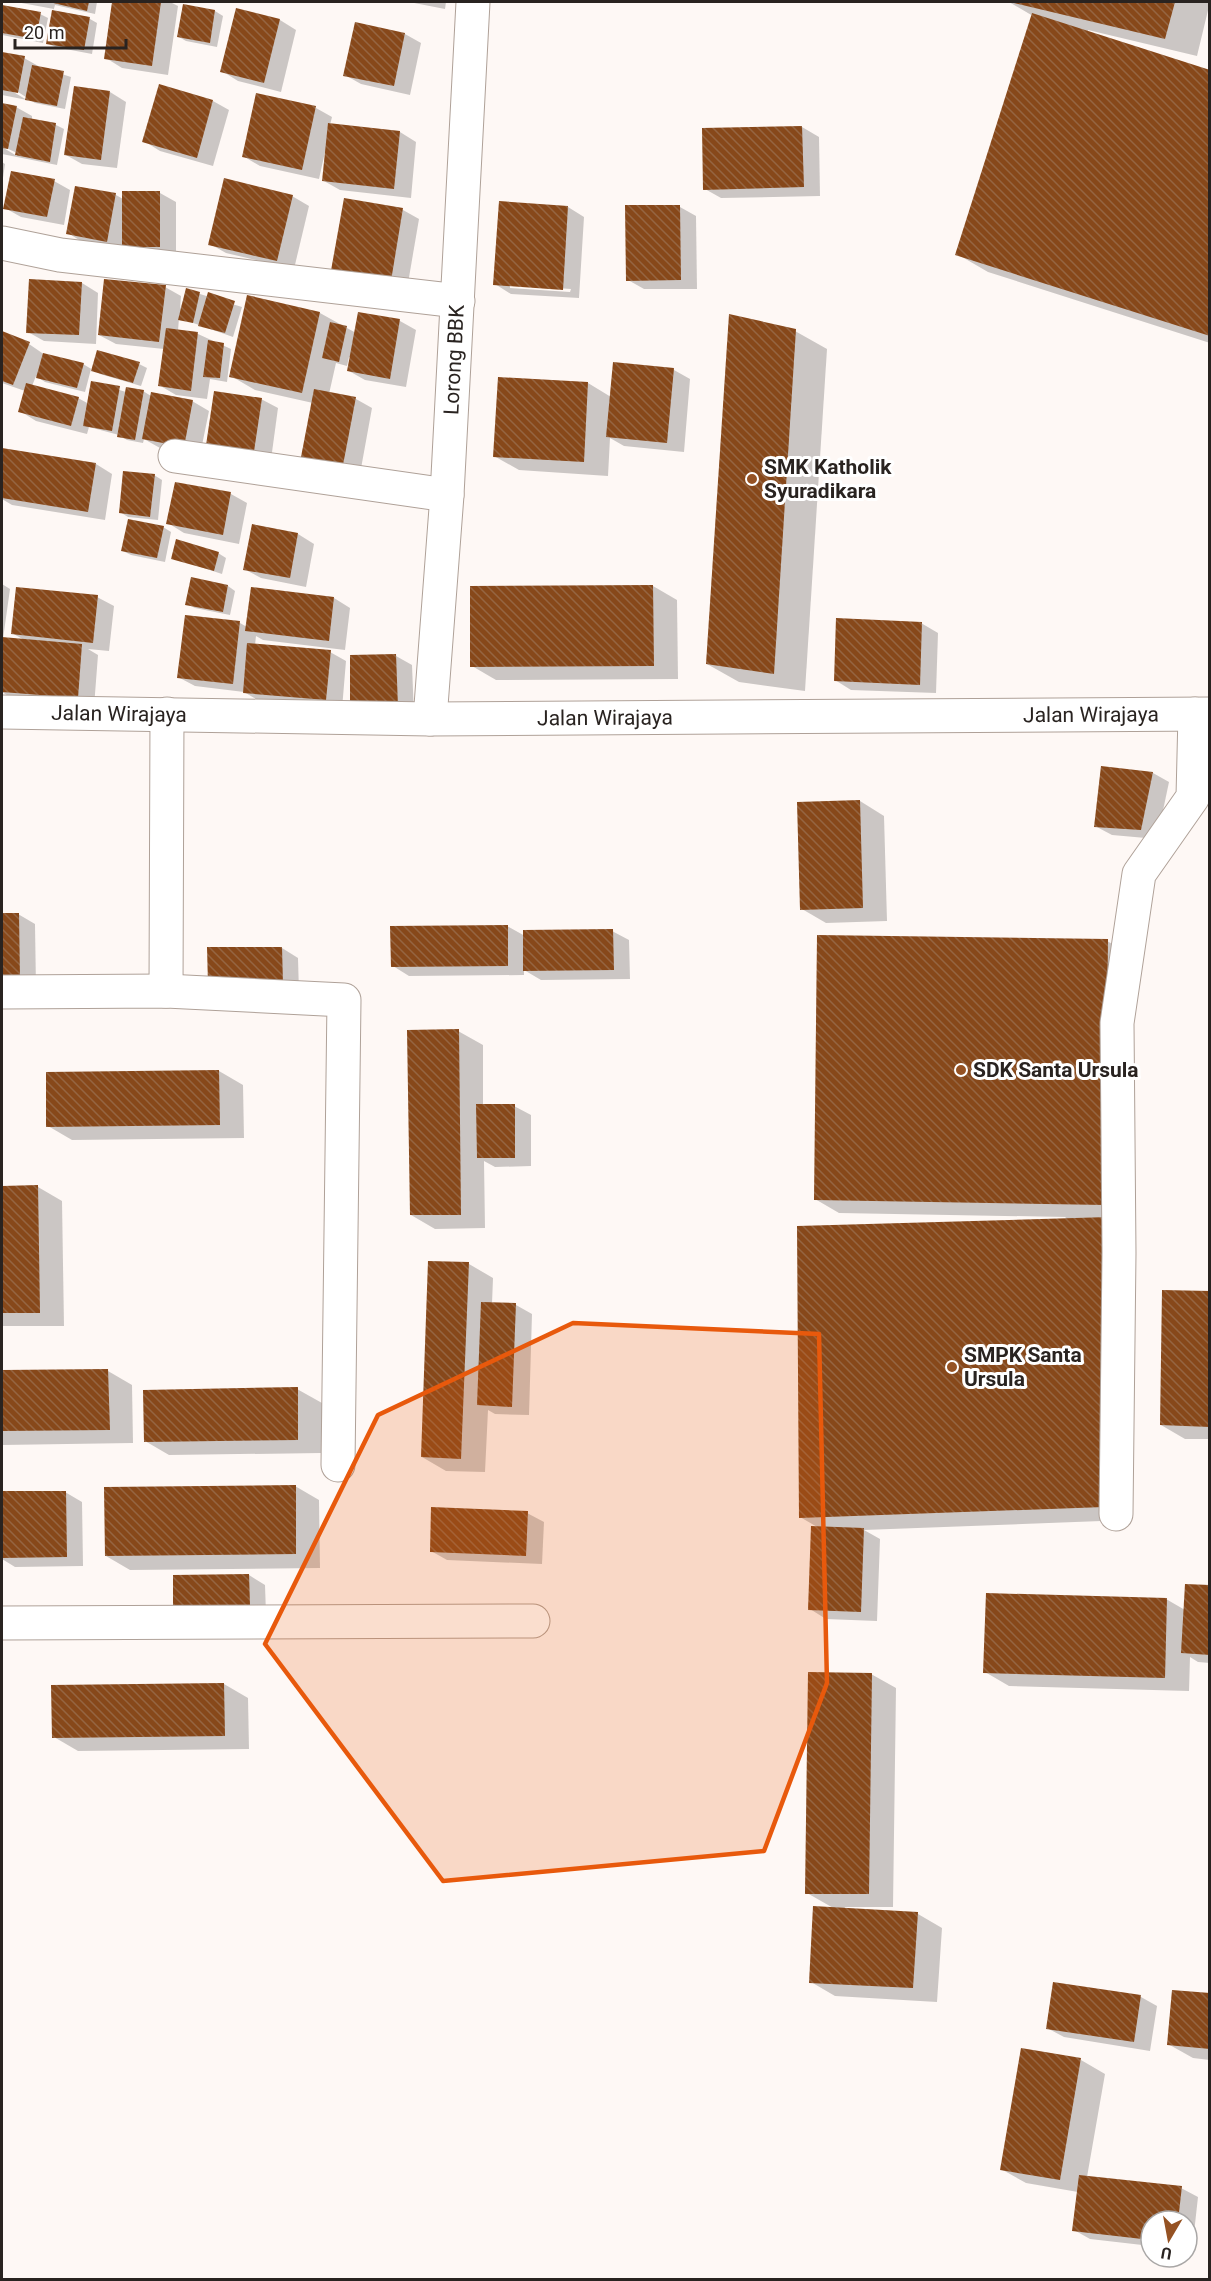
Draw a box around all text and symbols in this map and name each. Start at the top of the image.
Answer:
scale bar [15,12,126,50]
text: 20 m [24,22,64,43]
street label: Lorong BBK [439,303,469,415]
place label: SMK Katholik Syuradikara [764,455,892,503]
marker: SMK Katholik Syuradikara [745,472,759,486]
street label: Jalan Wirajaya [51,701,187,727]
street label: Jalan Wirajaya [1023,702,1159,727]
street label: Jalan Wirajaya [537,705,673,730]
place label: SDK Santa Ursula [973,1058,1139,1082]
marker: SDK Santa Ursula [954,1063,968,1077]
place label: SMPK Santa Ursula [964,1343,1082,1391]
marker: SMPK Santa Ursula [945,1360,959,1374]
north arrow [1139,2209,1199,2269]
text: U [1160,2243,1173,2264]

